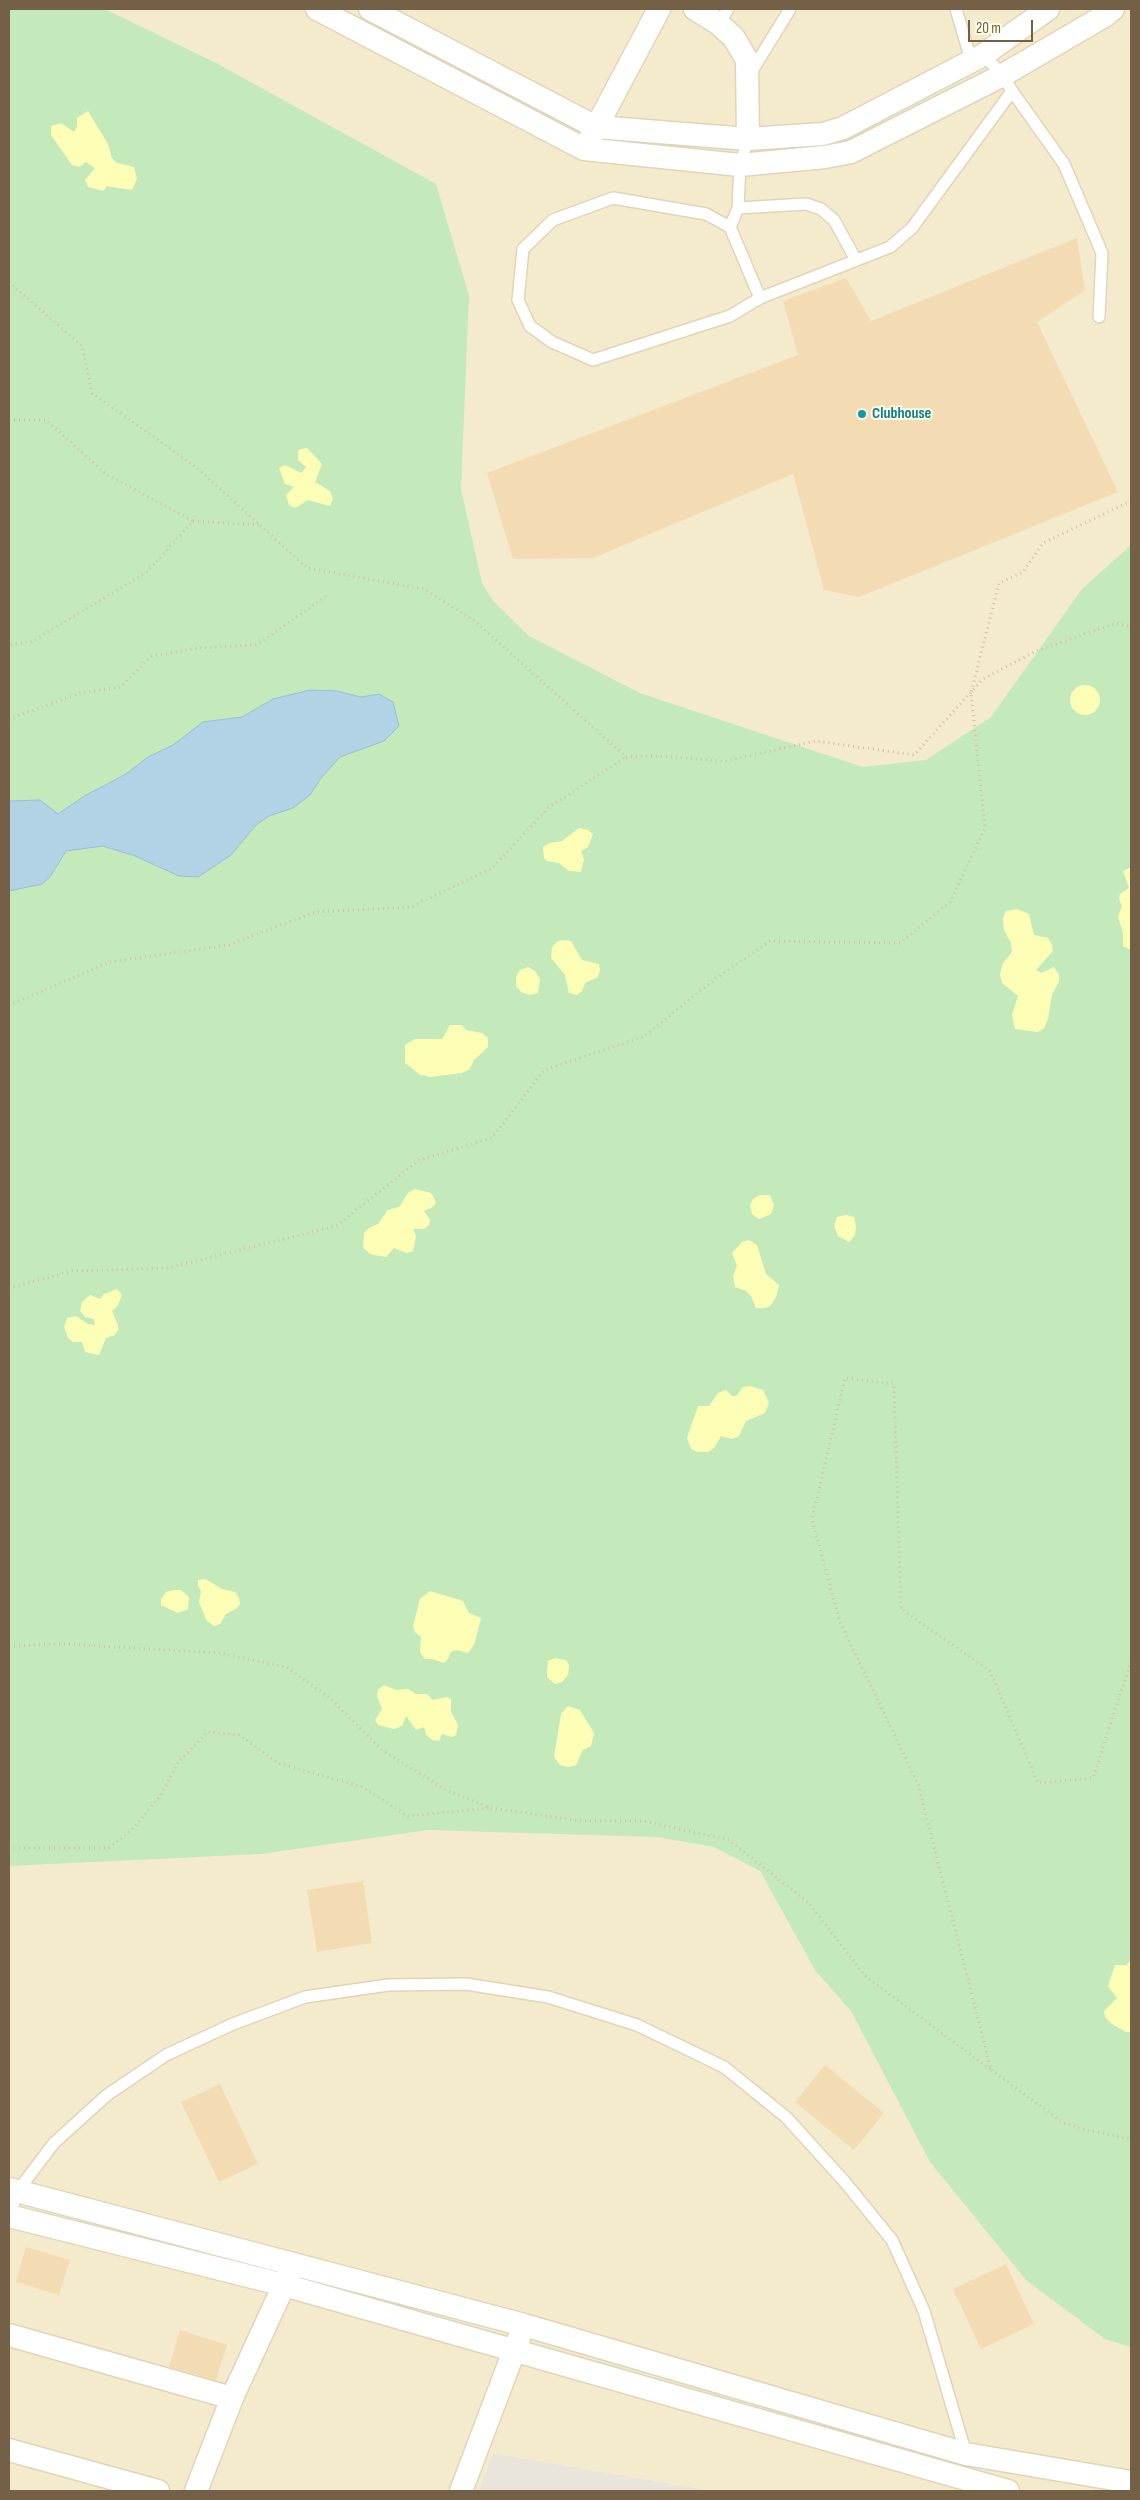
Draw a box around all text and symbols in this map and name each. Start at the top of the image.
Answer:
scale bar [970,10,1035,42]
text: 20 m [976,19,1001,38]
place label: Clubhouse [872,404,931,424]
marker: Clubhouse [856,408,868,420]

